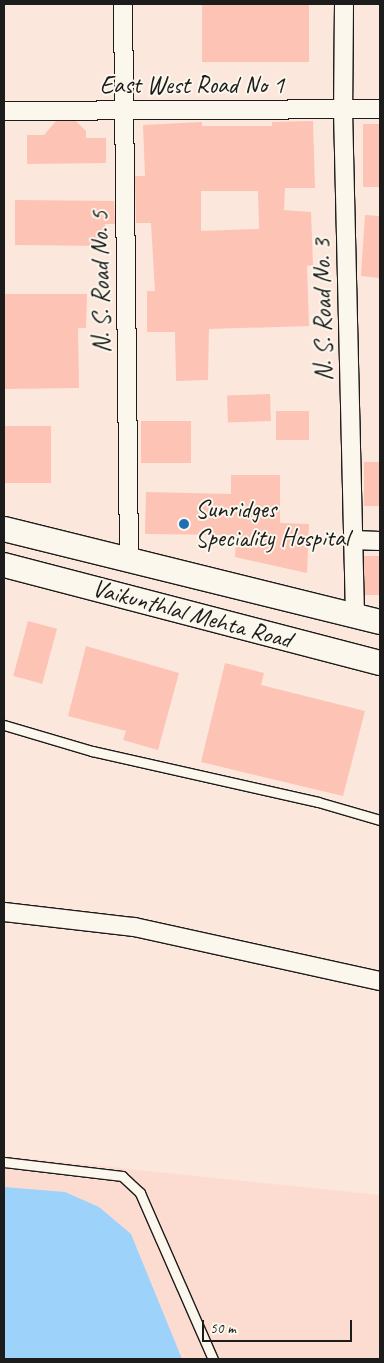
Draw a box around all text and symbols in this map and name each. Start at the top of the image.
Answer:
street label: East West Road No 1 [99,70,285,100]
street label: N. S. Road No. 5 [85,210,117,354]
street label: N. S. Road No. 3 [307,238,339,382]
place label: Sunridges Speciality Hospital [195,495,348,554]
marker: Sunridges Speciality Hospital [177,517,191,531]
street label: Vaikunthlal Mehta Road [89,573,295,655]
scale bar [204,1310,354,1342]
text: 50 m [210,1319,236,1338]

